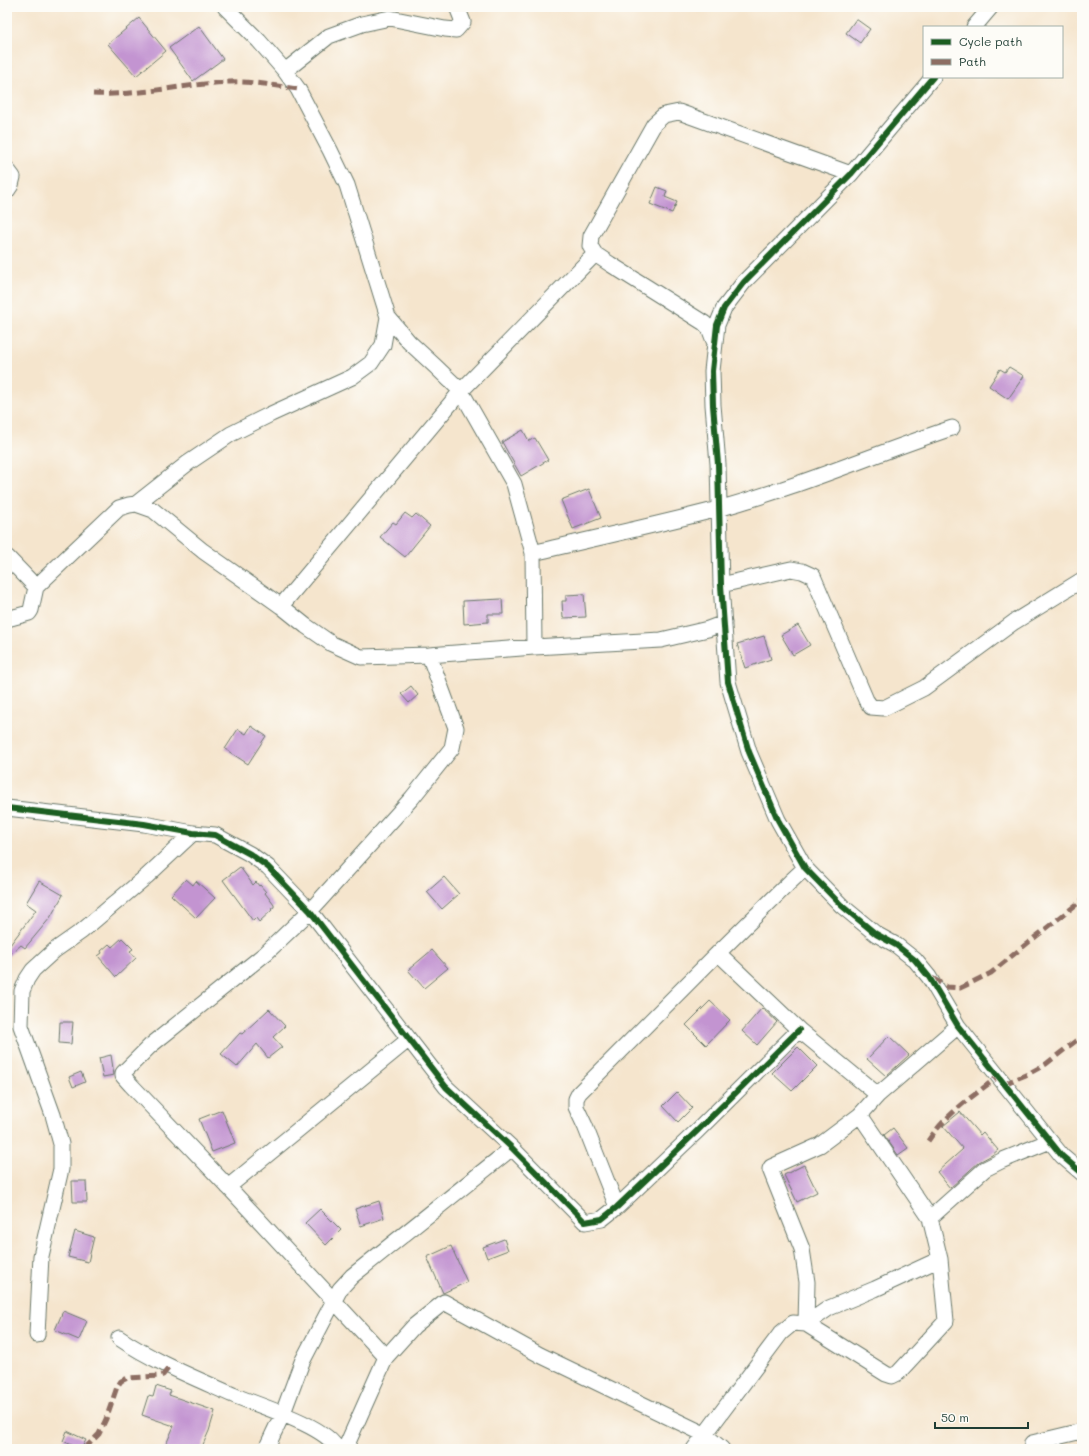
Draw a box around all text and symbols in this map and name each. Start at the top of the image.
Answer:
legend [923,26,1063,78]
text: Cycle path [959,33,1022,49]
text: Path [959,53,986,69]
scale bar [935,1404,1028,1430]
text: 50 m [941,1409,969,1425]

